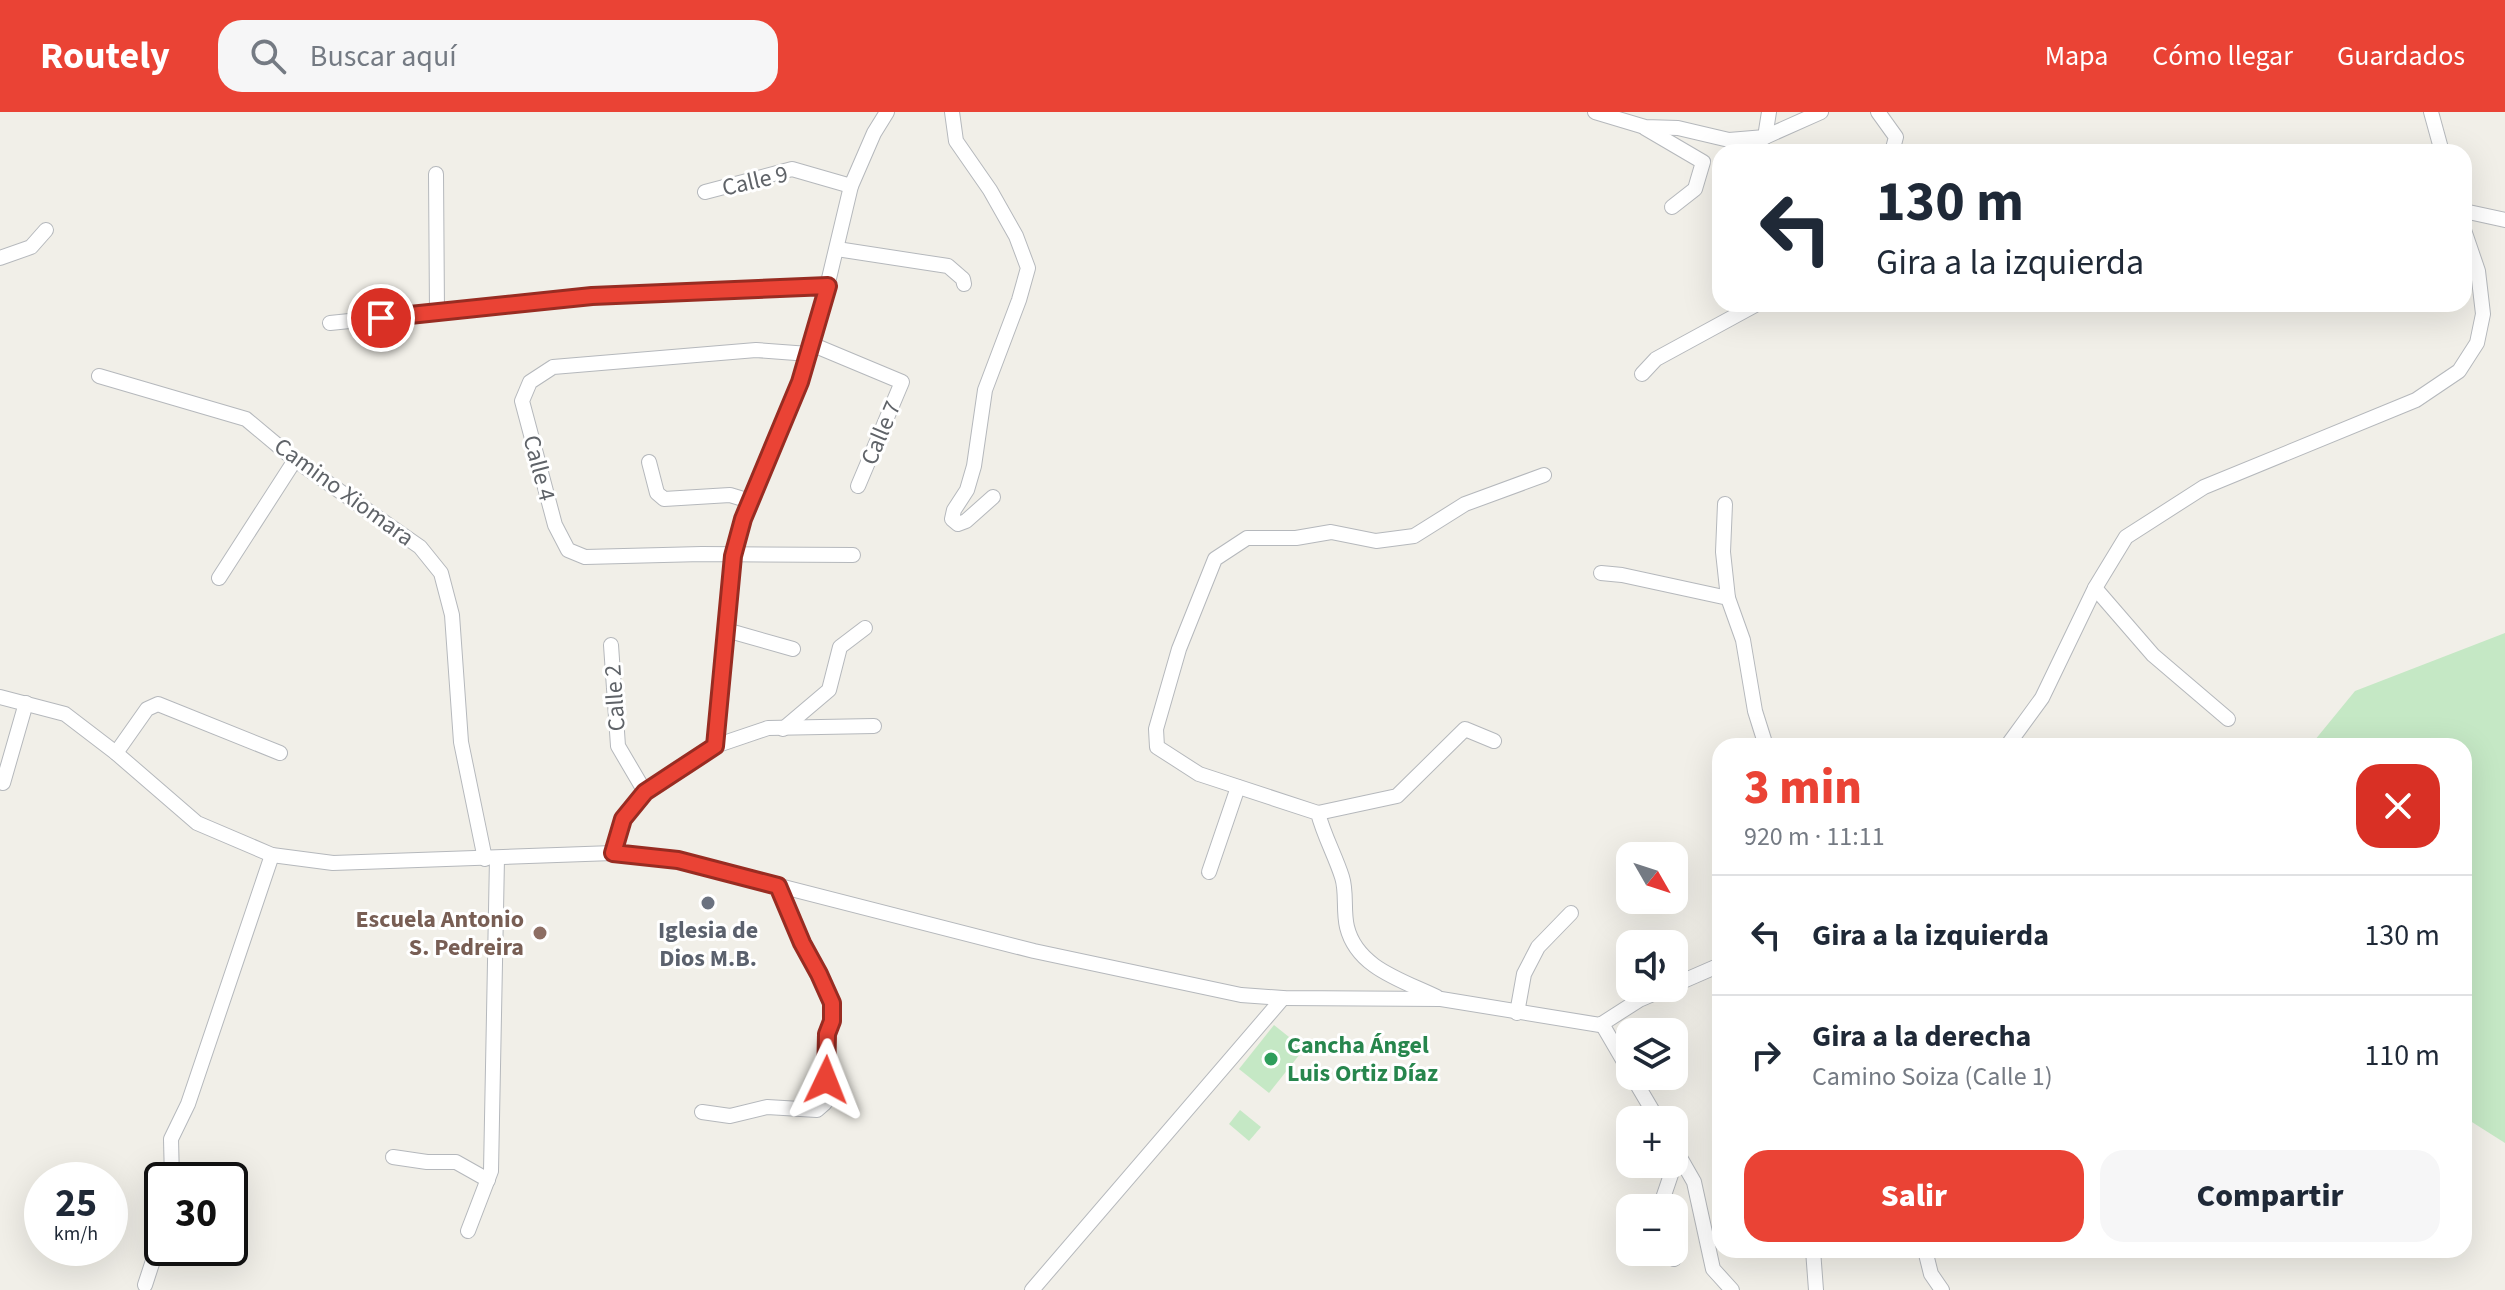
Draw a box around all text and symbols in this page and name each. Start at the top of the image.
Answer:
search box [218,20,778,92]
text: Routely [40,29,170,83]
icon: search [246,34,290,78]
text: Buscar aquí [310,35,457,78]
text: Mapa [2045,36,2108,76]
text: Cómo llegar [2152,36,2293,76]
text: Guardados [2337,36,2465,76]
street label: Calle 9 [719,156,791,206]
text: 130 m [1876,163,2024,242]
icon: left [1744,176,1848,280]
text: Gira a la izquierda [1876,237,2144,288]
pin [347,284,415,352]
icon: arrive [359,296,403,340]
street label: Calle 7 [852,395,910,471]
street label: Camino Xiomara [267,429,421,555]
street label: Calle 4 [513,431,565,505]
street label: Calle 2 [595,664,635,732]
text: 3 min [1744,754,1862,822]
button: close [2356,764,2440,848]
text: 920 m · 11:11 [1744,818,1885,855]
north arrow [1616,842,1688,914]
map controls [1616,842,1688,1266]
marker: Iglesia de Dios M.B. [699,894,717,912]
place label: Escuela Antonio S. Pedreira [355,902,524,965]
place label: Iglesia de Dios M.B. [658,913,758,976]
icon: left [1744,913,1788,957]
text: Gira a la izquierda [1812,914,2049,957]
text: 130 m [2364,914,2440,957]
marker: Escuela Antonio S. Pedreira [531,924,549,942]
button: sound [1616,930,1688,1002]
text: Gira a la derecha [1812,1015,2031,1058]
button: layers [1616,1018,1688,1090]
place label: Cancha Ángel Luis Ortiz Díaz [1287,1028,1438,1091]
icon: right [1744,1033,1788,1077]
text: 110 m [2364,1034,2440,1077]
position arrow [784,1038,868,1122]
marker: Cancha Ángel Luis Ortiz Díaz [1262,1050,1280,1068]
text: Camino Soiza (Calle 1) [1812,1058,2053,1095]
button: + [1616,1106,1688,1178]
button: Salir [1744,1150,2084,1242]
button: Compartir [2100,1150,2440,1242]
speed limit sign: 30 [144,1162,248,1266]
text: 25 [55,1175,97,1232]
button: − [1616,1194,1688,1266]
text: km/h [54,1220,98,1248]

